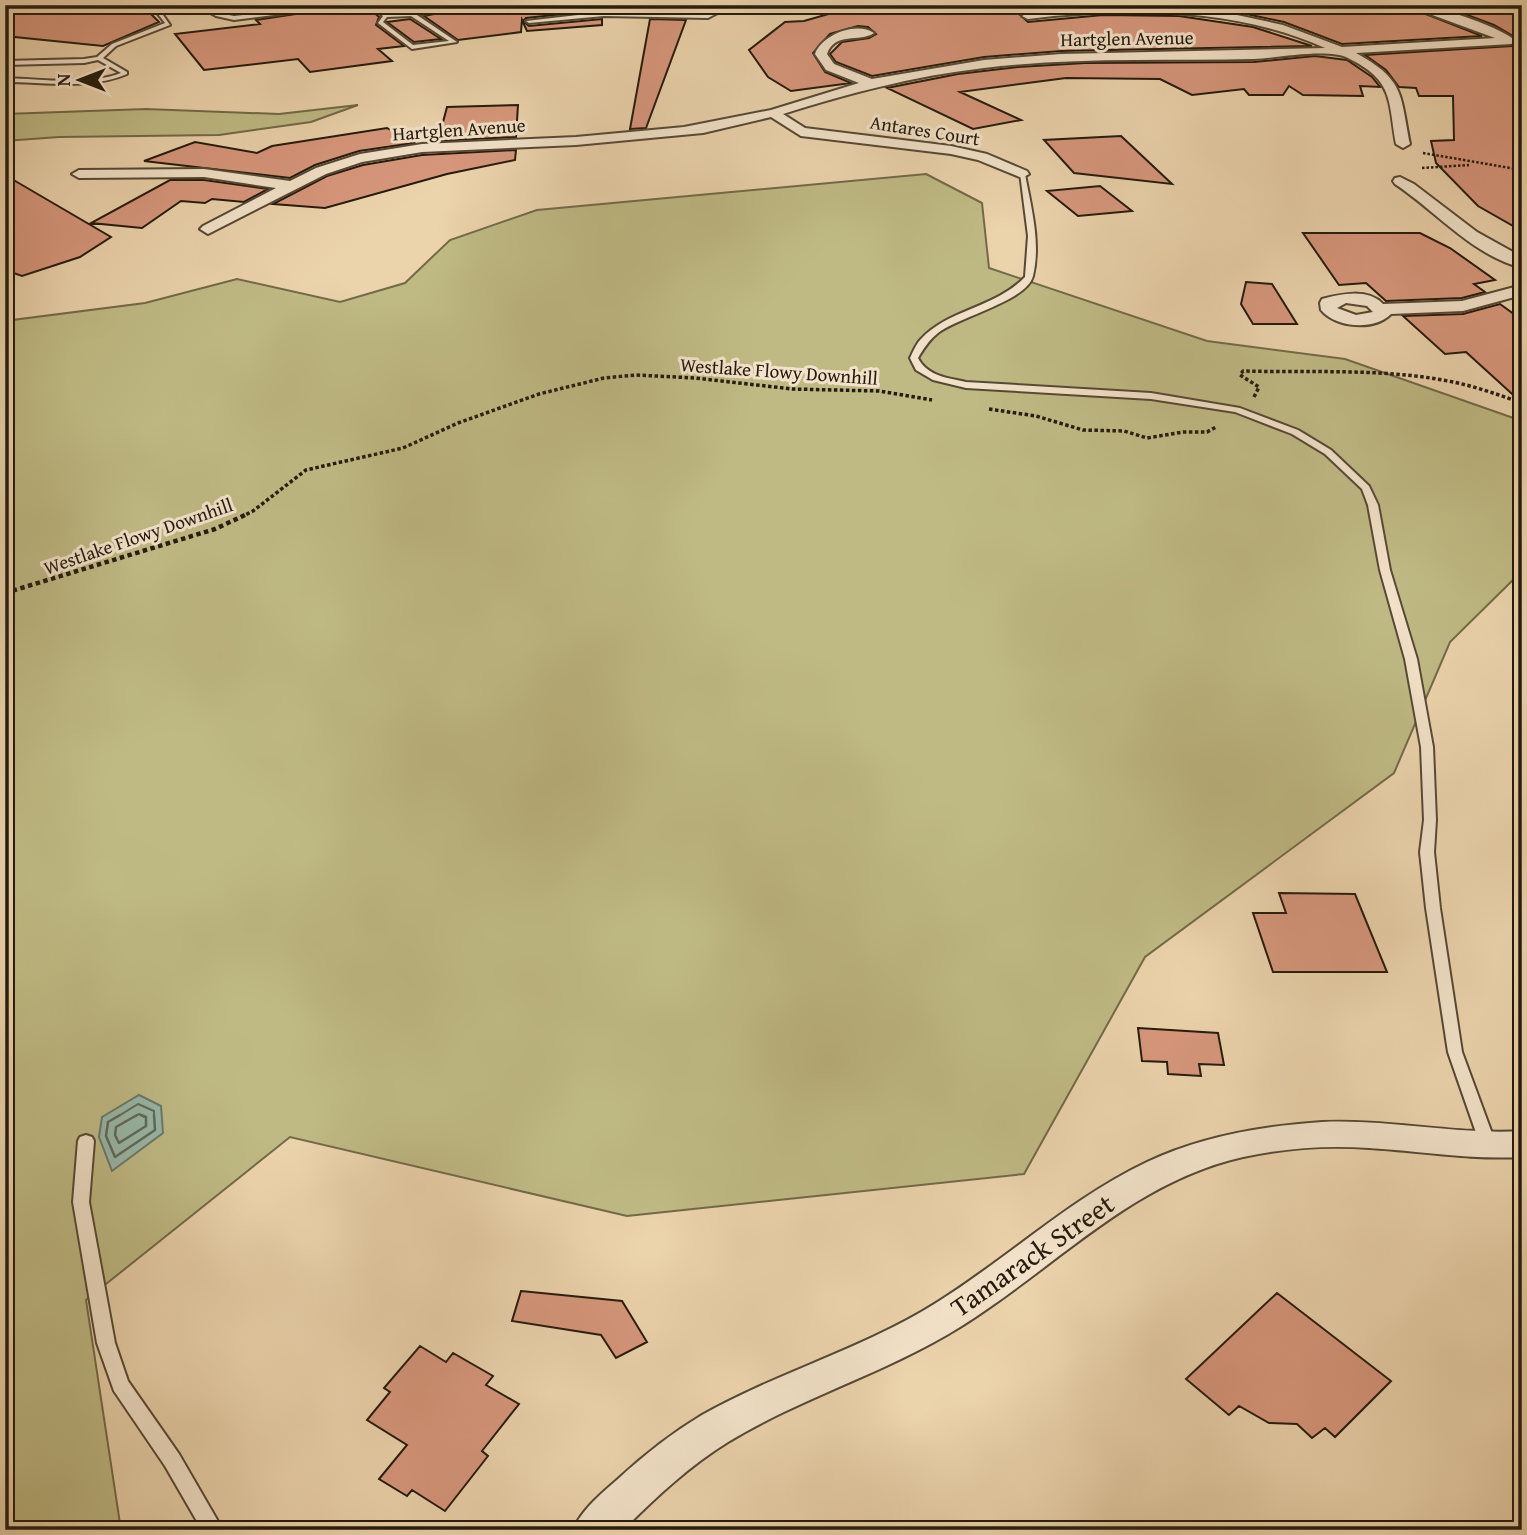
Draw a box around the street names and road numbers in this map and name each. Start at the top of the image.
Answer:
street label: Hartglen Avenue [1060,23,1194,53]
street label: Antares Court [868,107,982,153]
street label: Hartglen Avenue [392,110,526,148]
street label: Westlake Flowy Downhill [679,350,879,392]
street label: Westlake Flowy Downhill [40,491,236,581]
street label: Tamarack Street [941,1183,1122,1326]

